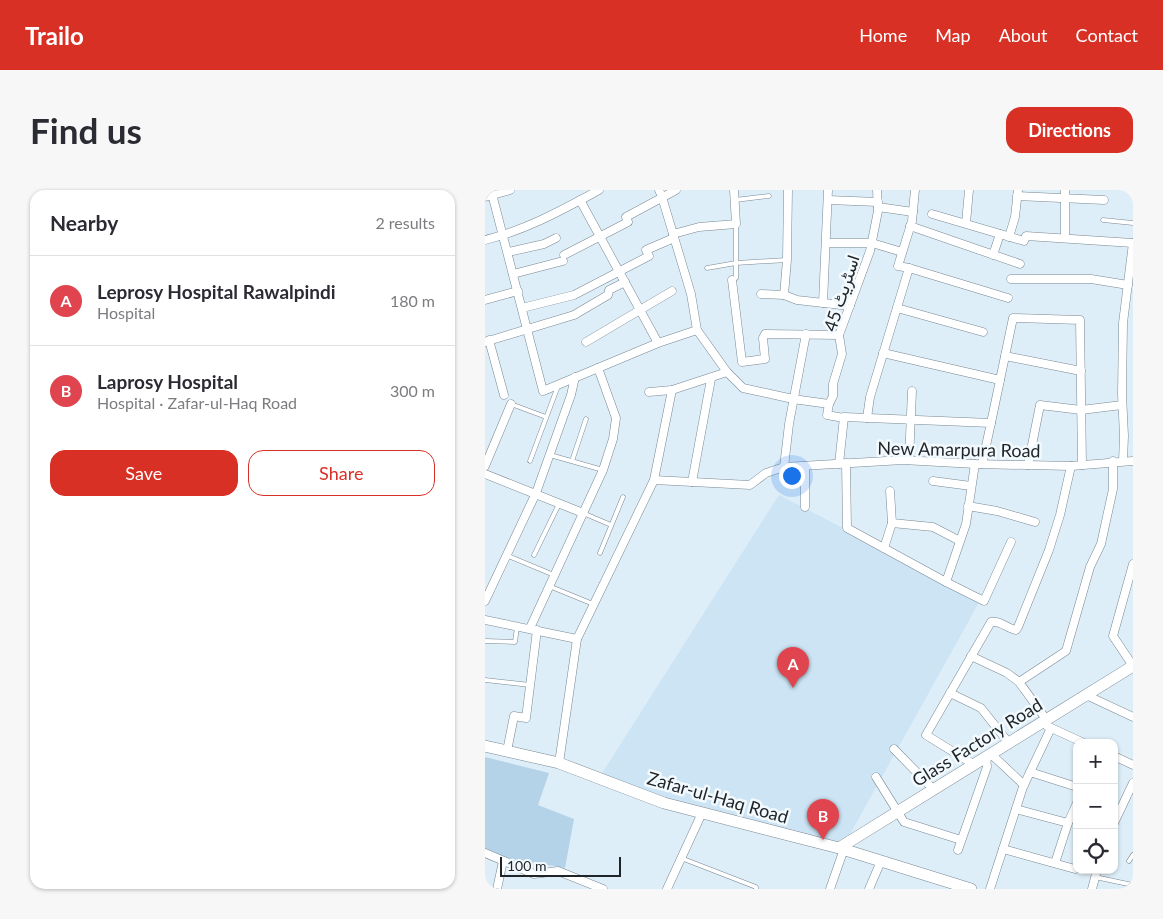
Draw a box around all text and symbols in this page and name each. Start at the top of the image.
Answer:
text: Trailo [25,21,84,50]
text: Home [859,24,907,46]
text: Map [935,24,971,46]
text: About [999,24,1048,46]
text: Contact [1076,24,1138,46]
button: Directions [1006,107,1133,153]
text: Find us [30,109,142,151]
text: Nearby [50,210,118,235]
text: 2 results [375,213,435,232]
street label: اسٹریٹ 45 [818,252,865,334]
text: Leprosy Hospital Rawalpindi [97,280,336,303]
text: A [60,291,72,310]
text: 180 m [390,291,435,310]
text: Hospital [97,303,155,322]
text: Laprosy Hospital [97,370,238,393]
text: B [61,381,71,400]
text: 300 m [390,381,435,400]
text: Hospital · Zafar-ul-Haq Road [97,393,297,412]
street label: New Amarpura Road [877,437,1041,461]
button: Save [50,450,238,496]
button: Share [248,450,435,496]
your location [779,463,805,489]
pin: A [777,647,809,688]
street label: Glass Factory Road [908,693,1046,791]
map controls [1073,739,1118,874]
button: + [1073,739,1118,784]
street label: Zafar-ul-Haq Road [645,766,791,828]
button: − [1073,784,1118,829]
pin: B [807,799,839,840]
button: locate [1073,829,1118,874]
scale bar [500,854,621,877]
text: 100 m [507,857,546,874]

